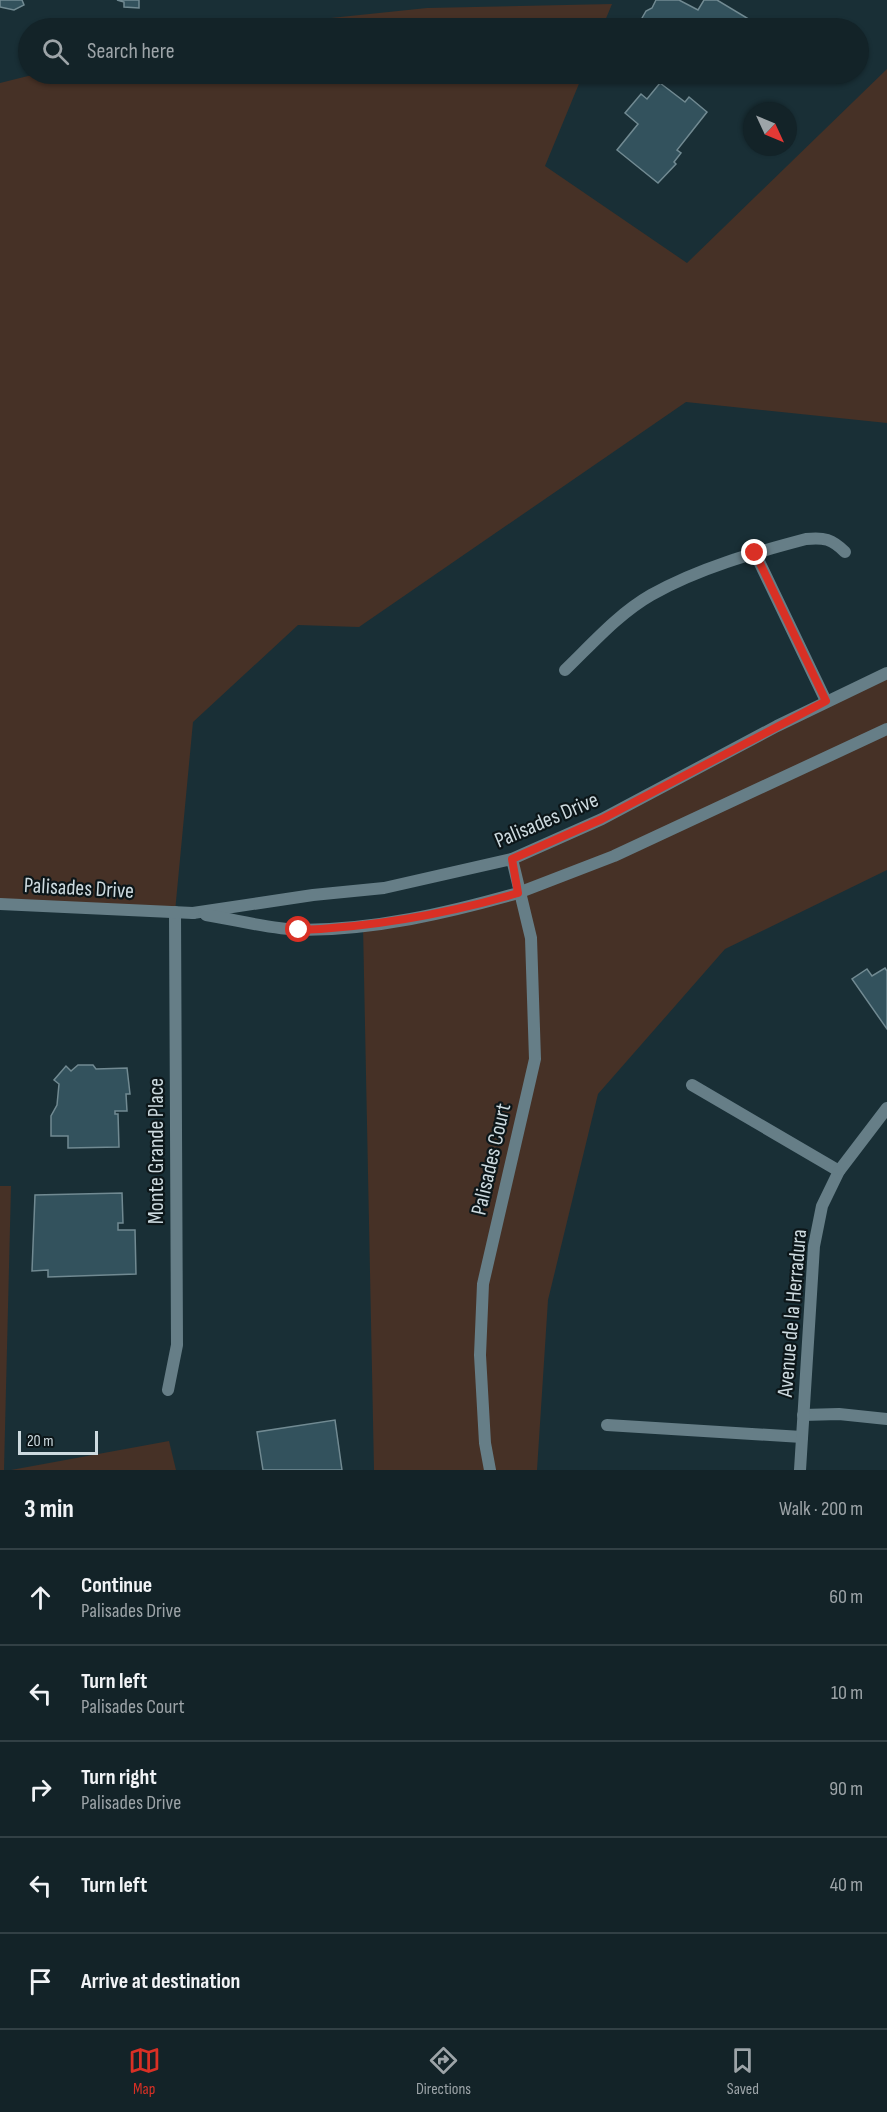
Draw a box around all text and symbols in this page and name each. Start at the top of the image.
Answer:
search box [18,18,869,84]
icon: search [39,35,72,68]
text: Search here [87,38,174,65]
north arrow [743,102,797,156]
route end [741,539,767,565]
street label: Palisades Drive [491,786,603,854]
street label: Palisades Drive [23,872,135,905]
route start [285,916,311,942]
street label: Monte Grande Place [143,1078,170,1224]
street label: Palisades Court [465,1101,517,1218]
street label: Avenue de la Herradura [772,1228,813,1399]
scale bar [18,1428,98,1456]
text: 20 m [27,1432,54,1451]
text: 3 min [24,1494,74,1525]
text: Walk · 200 m [779,1497,863,1521]
text: Continue [81,1572,152,1599]
icon: ahead [24,1581,57,1614]
text: 60 m [829,1585,863,1609]
text: Palisades Drive [81,1599,181,1623]
text: Turn left [81,1668,147,1695]
icon: left [24,1677,57,1710]
text: 10 m [831,1681,863,1705]
text: Palisades Court [81,1695,185,1719]
text: Turn right [81,1764,157,1791]
icon: right [24,1773,57,1806]
text: 90 m [829,1777,863,1801]
text: Palisades Drive [81,1791,181,1815]
icon: left [24,1869,57,1902]
text: Turn left [81,1872,147,1899]
text: 40 m [830,1873,863,1897]
icon: arrive [24,1965,57,1998]
text: Arrive at destination [81,1968,240,1995]
tab: Map [128,2044,161,2099]
tab: Directions [416,2044,471,2099]
tab: Saved [726,2044,759,2099]

